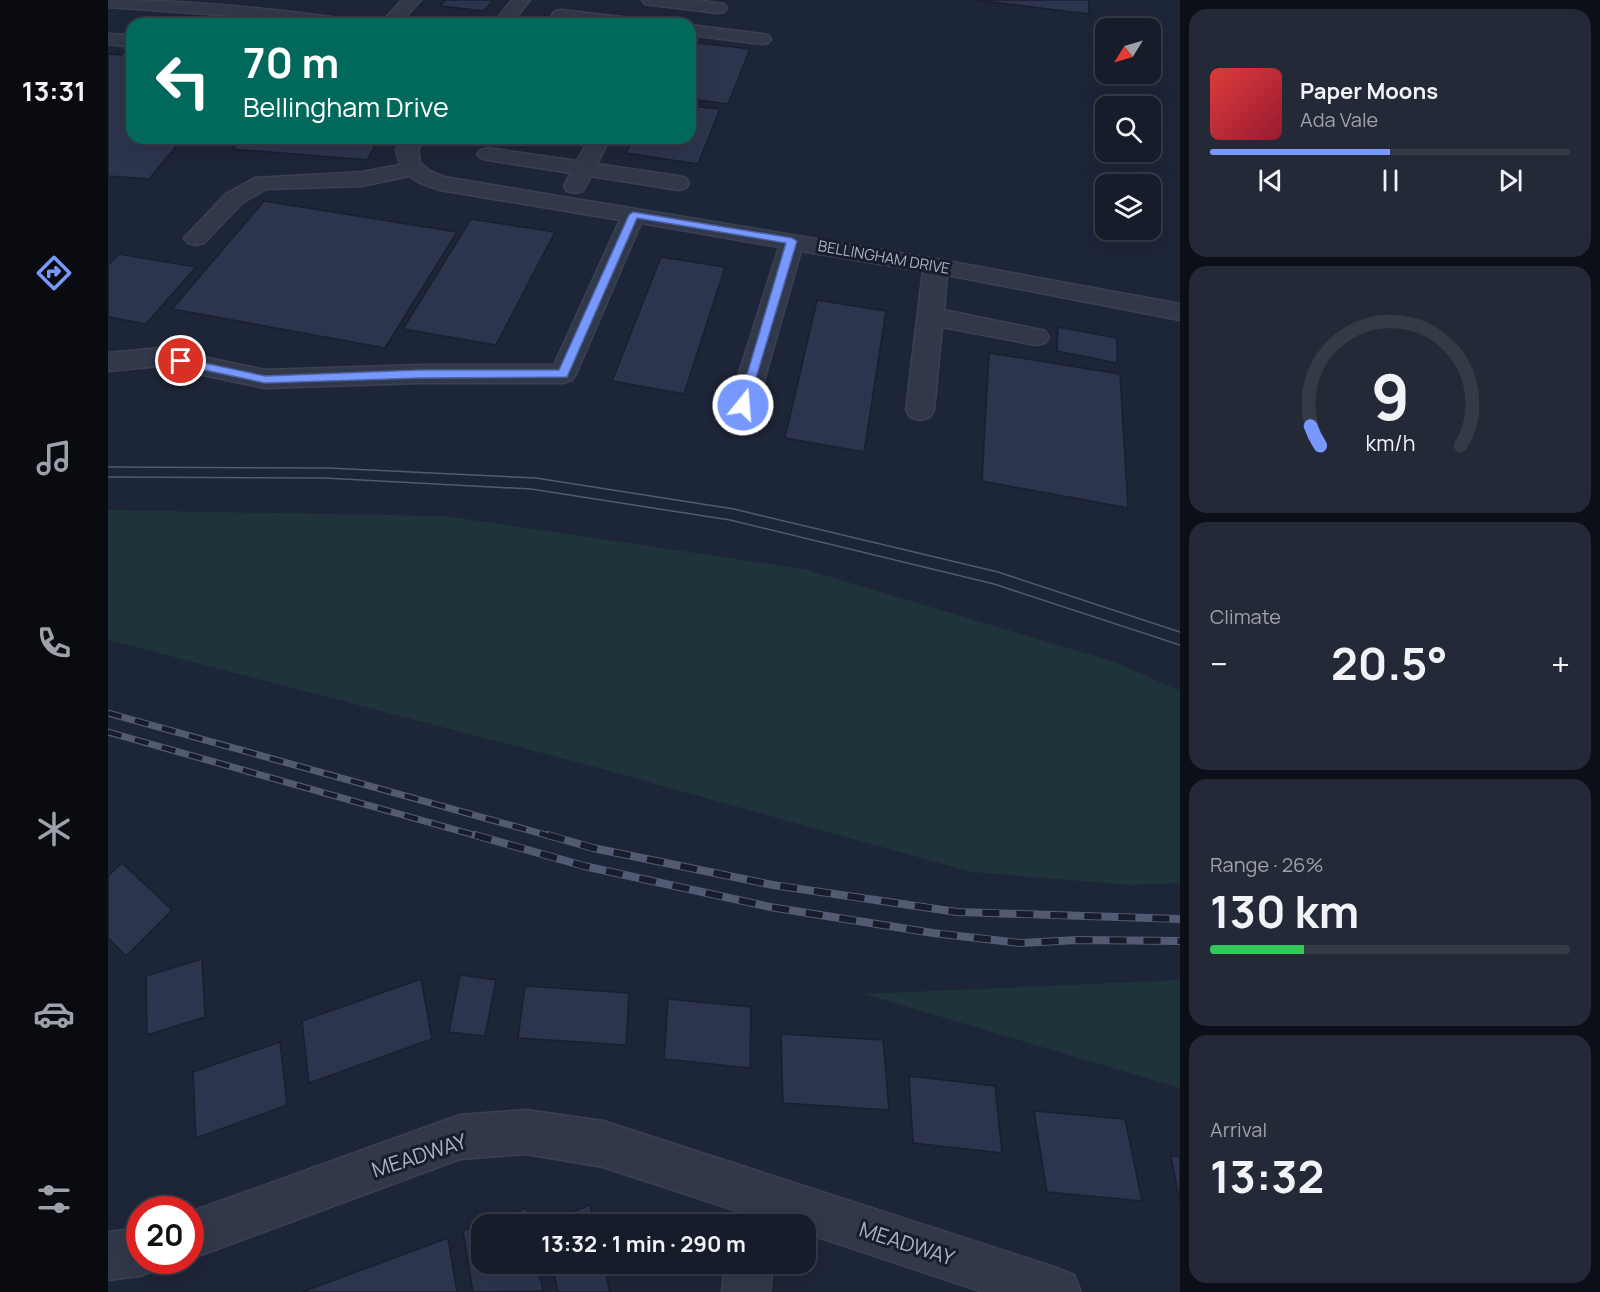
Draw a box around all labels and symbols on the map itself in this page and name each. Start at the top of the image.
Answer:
north arrow [1095,18,1161,84]
street label: BELLINGHAM DRIVE [816,235,952,279]
pin [155,335,206,386]
position arrow [711,373,775,437]
street label: MEADWAY [368,1126,470,1184]
speed limit sign: 20 [126,1196,204,1274]
street label: MEADWAY [856,1214,958,1272]

